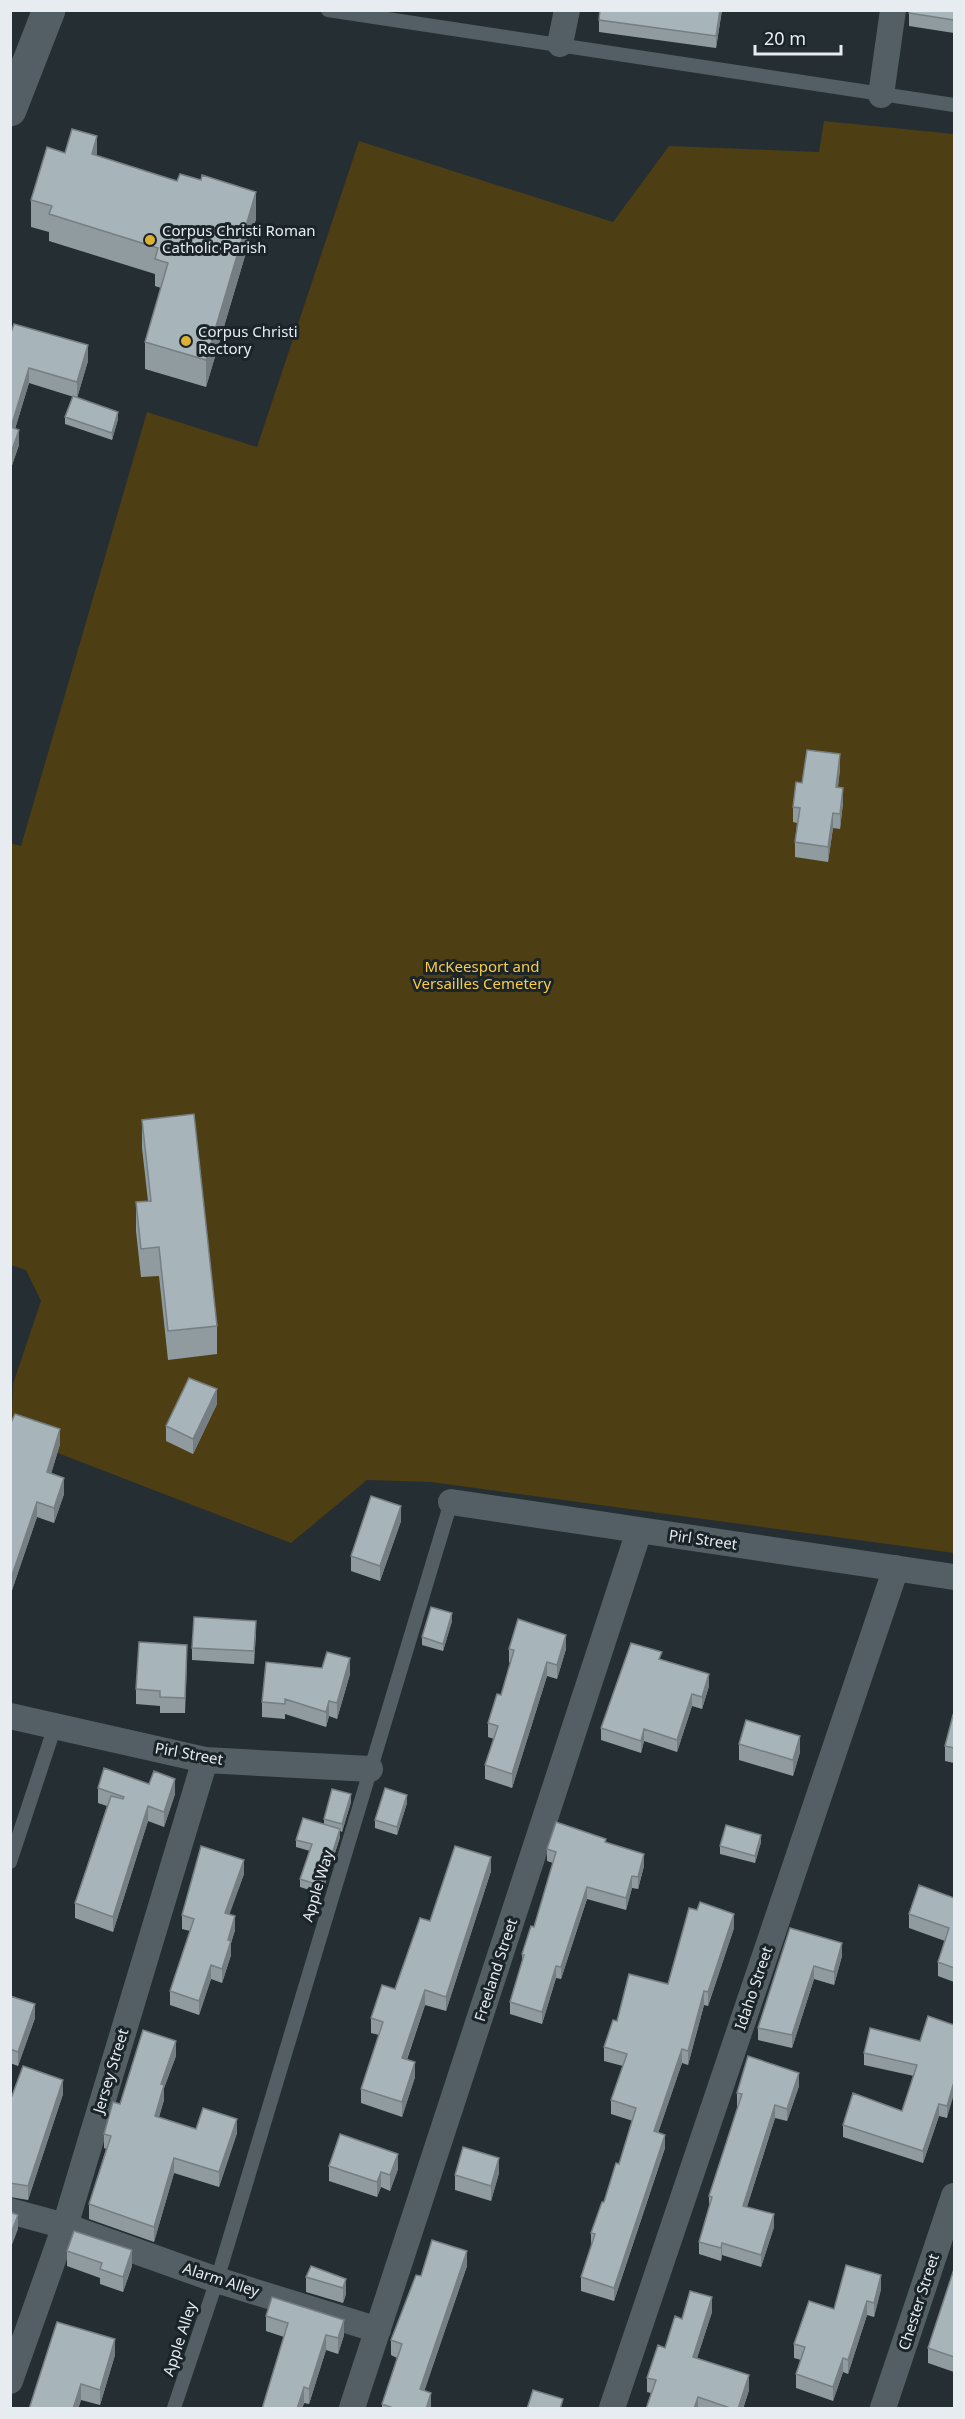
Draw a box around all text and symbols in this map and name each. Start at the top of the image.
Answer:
scale bar [755,18,840,56]
text: 20 m [764,26,806,50]
place label: Corpus Christi Roman Catholic Parish [162,220,316,257]
marker: Corpus Christi Roman Catholic Parish [143,233,157,247]
place label: Corpus Christi Rectory [198,321,298,358]
marker: Corpus Christi Rectory [179,334,193,348]
park label: McKeesport and Versailles Cemetery [413,956,551,993]
street label: Pirl Street [668,1524,739,1554]
street label: Pirl Street [154,1737,225,1769]
street label: Apple Way [297,1847,338,1924]
street label: Freeland Street [469,1915,521,2024]
street label: Idaho Street [729,1943,777,2032]
street label: Jersey Street [87,2025,133,2117]
street label: Chester Street [893,2250,943,2352]
street label: Alarm Alley [181,2257,262,2301]
street label: Apple Alley [158,2298,201,2379]

